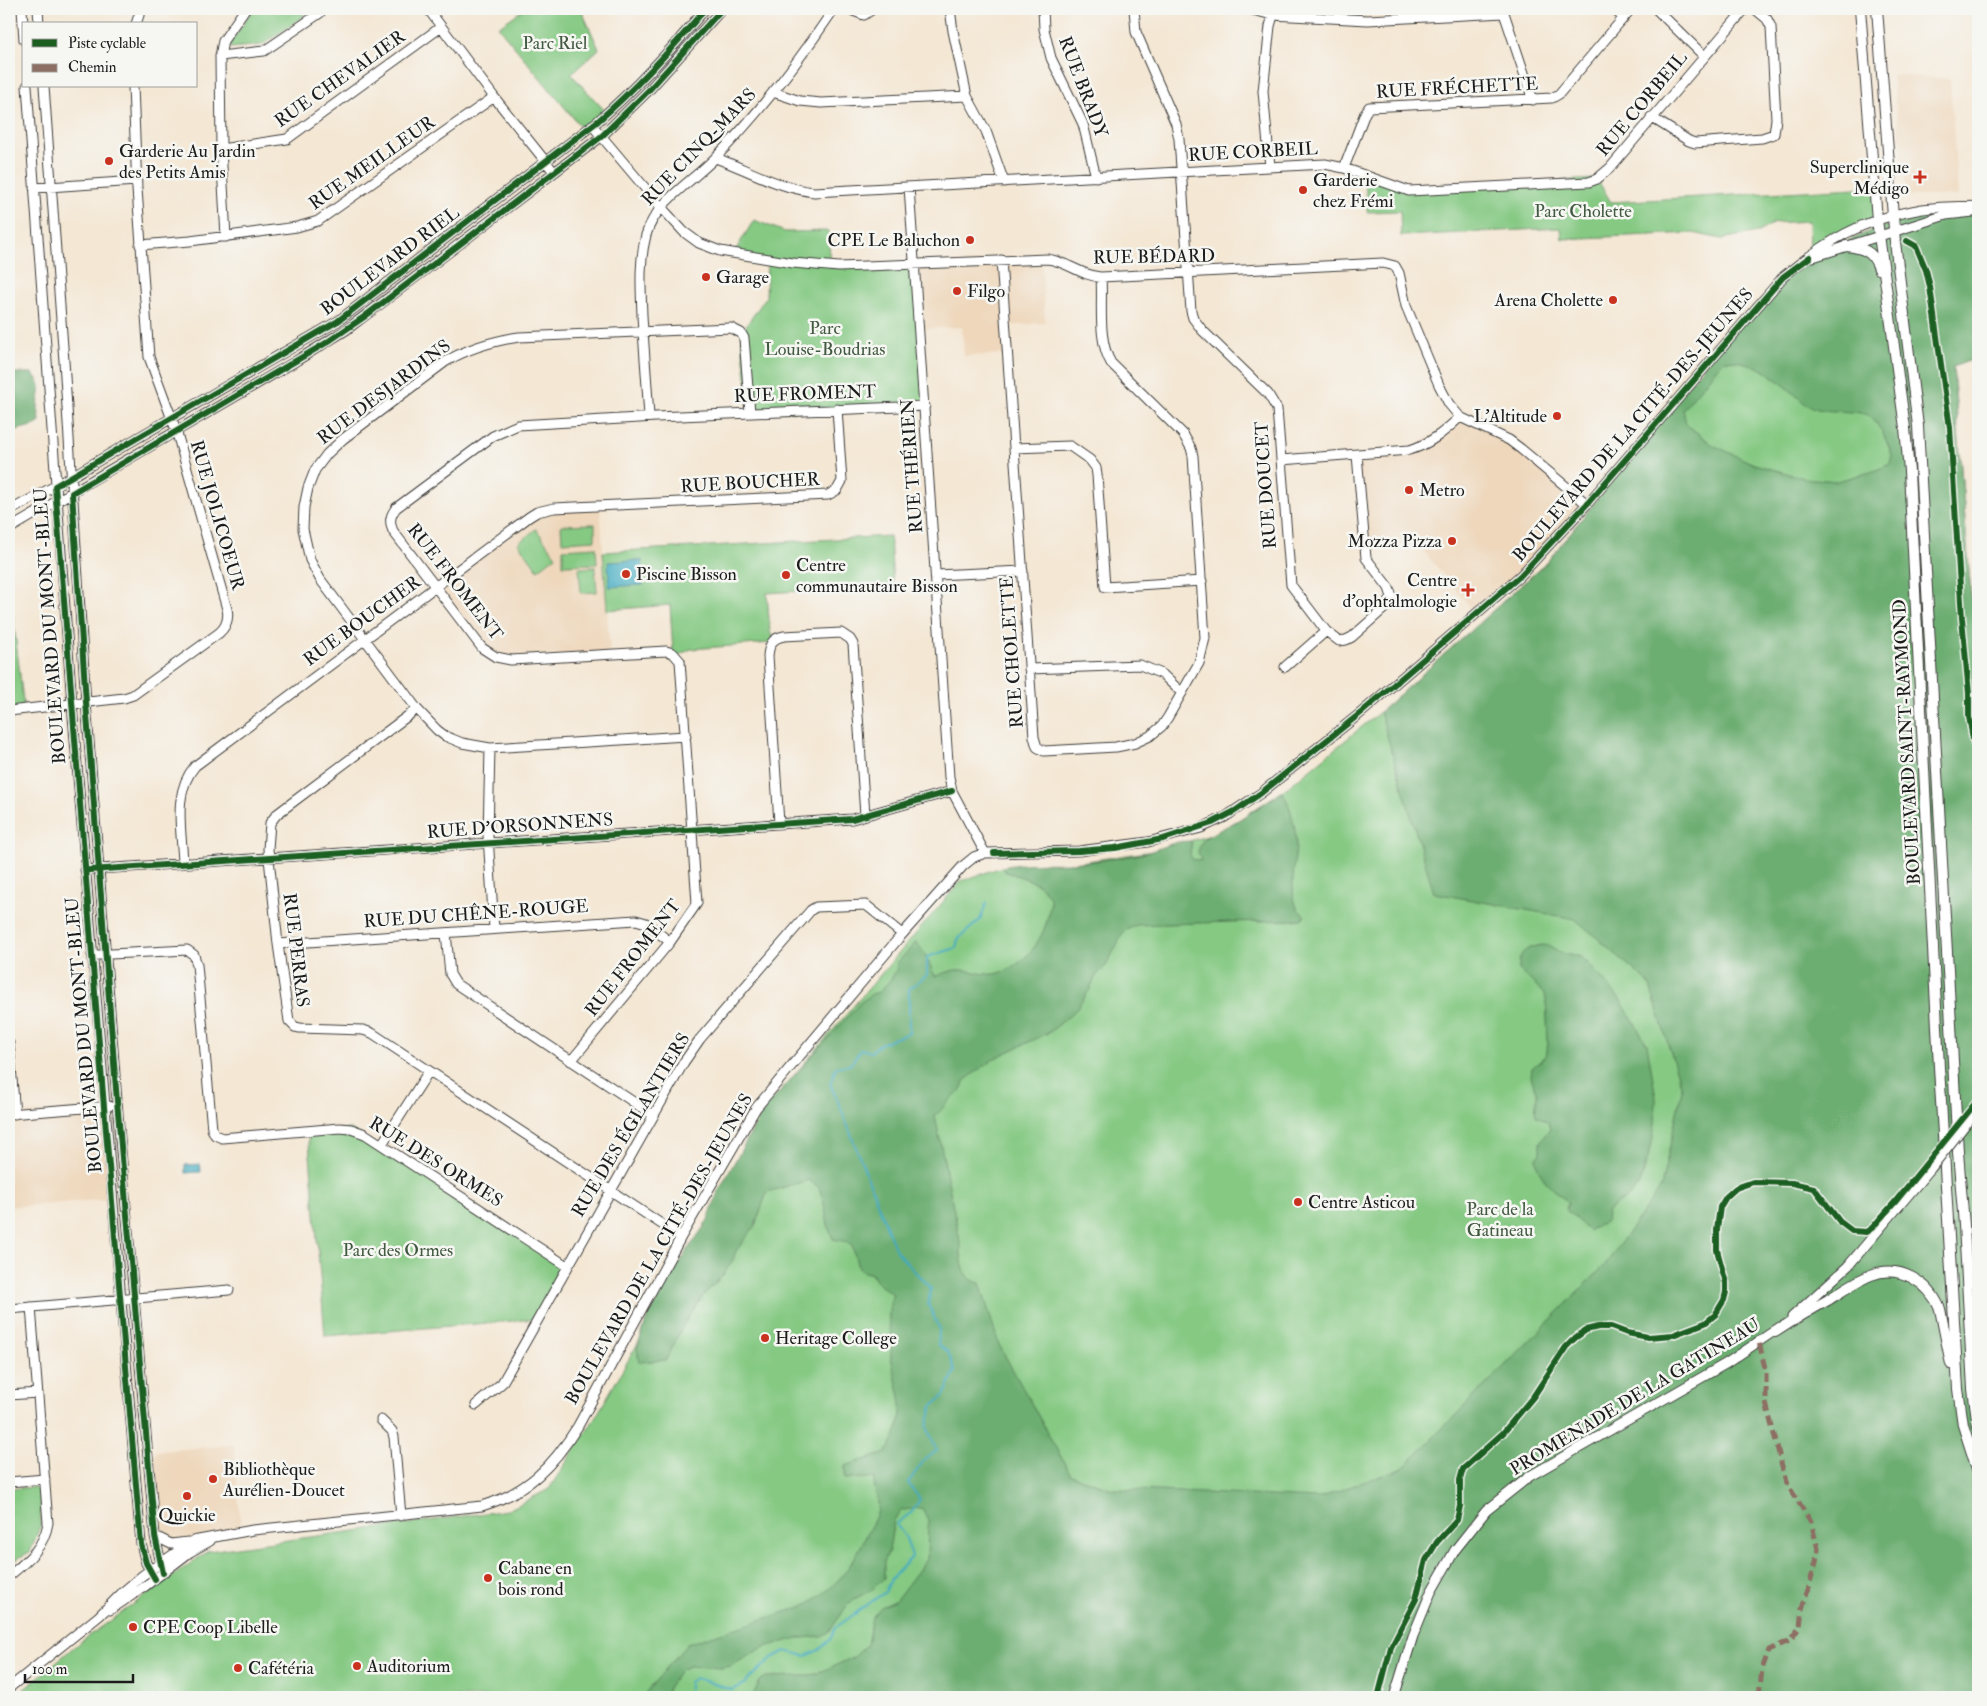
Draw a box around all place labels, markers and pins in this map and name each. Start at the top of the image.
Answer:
place label: Garderie Au Jardin des Petits Amis [119,140,256,184]
marker: Garderie Au Jardin des Petits Amis [103,155,115,167]
place label: Superclinique Médigo [1810,156,1909,200]
place label: Garderie chez Frémi [1313,169,1394,213]
marker: Superclinique Médigo [1913,170,1927,184]
marker: Garderie chez Frémi [1297,184,1309,196]
place label: CPE Le Baluchon [827,229,960,252]
marker: CPE Le Baluchon [964,234,976,246]
place label: Garage [716,266,769,289]
marker: Garage [700,271,712,283]
place label: Filgo [967,280,1005,303]
marker: Filgo [951,285,963,297]
place label: Arena Cholette [1493,289,1603,312]
marker: Arena Cholette [1607,294,1619,306]
place label: L'Altitude [1474,405,1547,428]
marker: L'Altitude [1551,410,1563,422]
place label: Metro [1419,479,1465,502]
marker: Metro [1403,484,1415,496]
place label: Mozza Pizza [1348,530,1443,553]
marker: Mozza Pizza [1446,535,1458,547]
place label: Centre communautaire Bisson [796,554,958,598]
place label: Piscine Bisson [636,563,737,586]
marker: Piscine Bisson [620,568,632,580]
marker: Centre communautaire Bisson [780,569,792,581]
place label: Centre d'ophtalmologie [1342,569,1457,613]
marker: Centre d'ophtalmologie [1461,583,1475,597]
place label: Centre Asticou [1308,1191,1415,1214]
marker: Centre Asticou [1292,1196,1304,1208]
place label: Heritage College [775,1327,897,1350]
marker: Heritage College [759,1332,771,1344]
place label: Bibliothèque Aurélien-Doucet [222,1458,345,1502]
marker: Bibliothèque Aurélien-Doucet [207,1473,219,1485]
marker: Quickie [181,1490,193,1502]
place label: Quickie [158,1504,216,1527]
place label: Cabane en bois rond [498,1557,572,1601]
marker: Cabane en bois rond [482,1572,494,1584]
place label: CPE Coop Libelle [143,1616,278,1639]
marker: CPE Coop Libelle [127,1621,139,1633]
place label: Auditorium [366,1655,450,1678]
place label: Cafétéria [248,1657,315,1680]
marker: Auditorium [351,1660,363,1672]
marker: Cafétéria [232,1662,244,1674]

